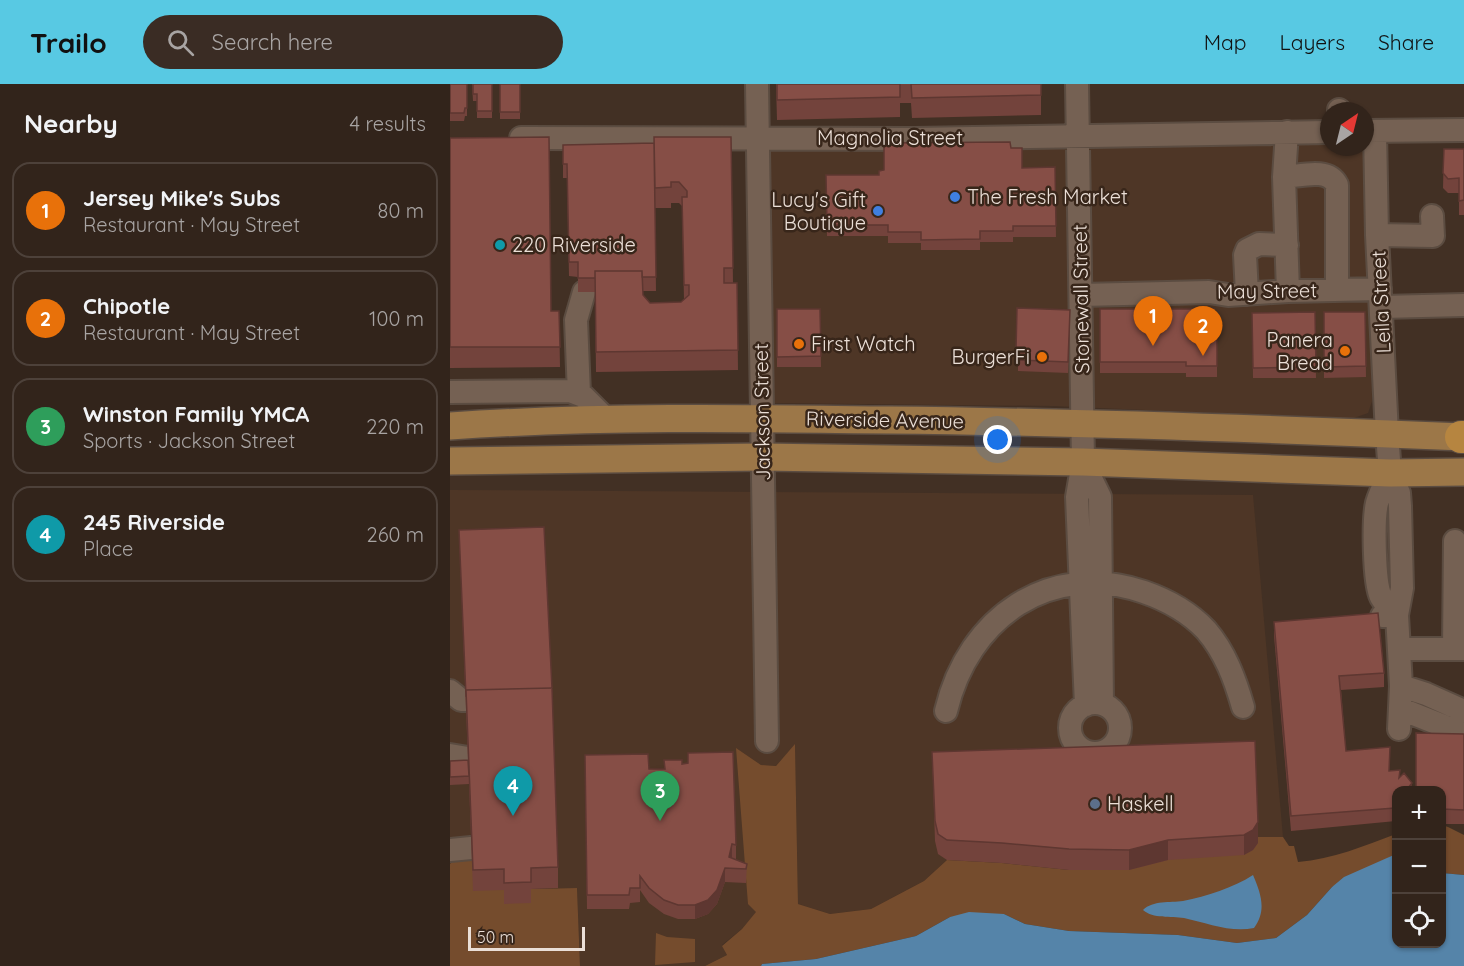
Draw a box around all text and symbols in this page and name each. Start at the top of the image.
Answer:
search box [143,15,563,69]
text: Trailo [30,25,107,60]
icon: search [164,26,197,59]
text: Search here [212,28,333,56]
text: Map [1204,29,1247,55]
text: Layers [1280,29,1345,55]
text: Share [1378,29,1434,55]
north arrow [1320,102,1374,156]
text: Nearby [24,107,118,140]
text: 4 results [350,111,426,136]
street label: Magnolia Street [817,125,963,150]
text: Jersey Mike's Subs [83,184,280,212]
place label: The Fresh Market [967,184,1128,209]
place label: Lucy's Gift Boutique [771,187,866,235]
marker: The Fresh Market [948,190,962,204]
text: 1 [42,198,49,223]
text: 80 m [378,198,424,223]
marker: Lucy's Gift Boutique [871,204,885,218]
text: Restaurant · May Street [83,212,300,237]
street label: Stonewall Street [1067,224,1094,374]
place label: 220 Riverside [512,232,636,257]
marker: 220 Riverside [493,238,507,252]
street label: Leila Street [1365,250,1396,354]
street label: May Street [1217,277,1317,304]
text: Chipotle [83,292,170,320]
pin: 1 [1134,296,1172,346]
text: 2 [40,306,51,331]
text: 100 m [369,306,424,331]
pin: 2 [1184,306,1222,356]
text: Restaurant · May Street [83,320,300,345]
place label: Panera Bread [1267,327,1333,375]
place label: First Watch [811,331,916,356]
marker: First Watch [792,337,806,351]
street label: Jackson Street [748,343,775,481]
place label: BurgerFi [952,344,1030,369]
marker: Panera Bread [1338,344,1352,358]
marker: BurgerFi [1035,350,1049,364]
text: Winston Family YMCA [83,400,309,428]
street label: Riverside Avenue [806,406,964,433]
text: 3 [40,414,51,439]
text: 220 m [366,414,424,439]
your location [983,425,1012,454]
text: Sports · Jackson Street [83,428,295,453]
text: 245 Riverside [83,508,225,536]
text: 4 [40,522,51,547]
text: 260 m [367,522,424,547]
text: Place [83,536,133,561]
pin: 4 [494,766,532,816]
pin: 3 [640,772,680,821]
map controls [1392,786,1446,948]
button: + [1392,786,1446,840]
place label: Haskell [1107,791,1174,816]
marker: Haskell [1088,797,1102,811]
button: − [1392,840,1446,894]
button: locate [1392,894,1446,948]
scale bar [468,924,585,952]
text: 50 m [477,927,514,947]

